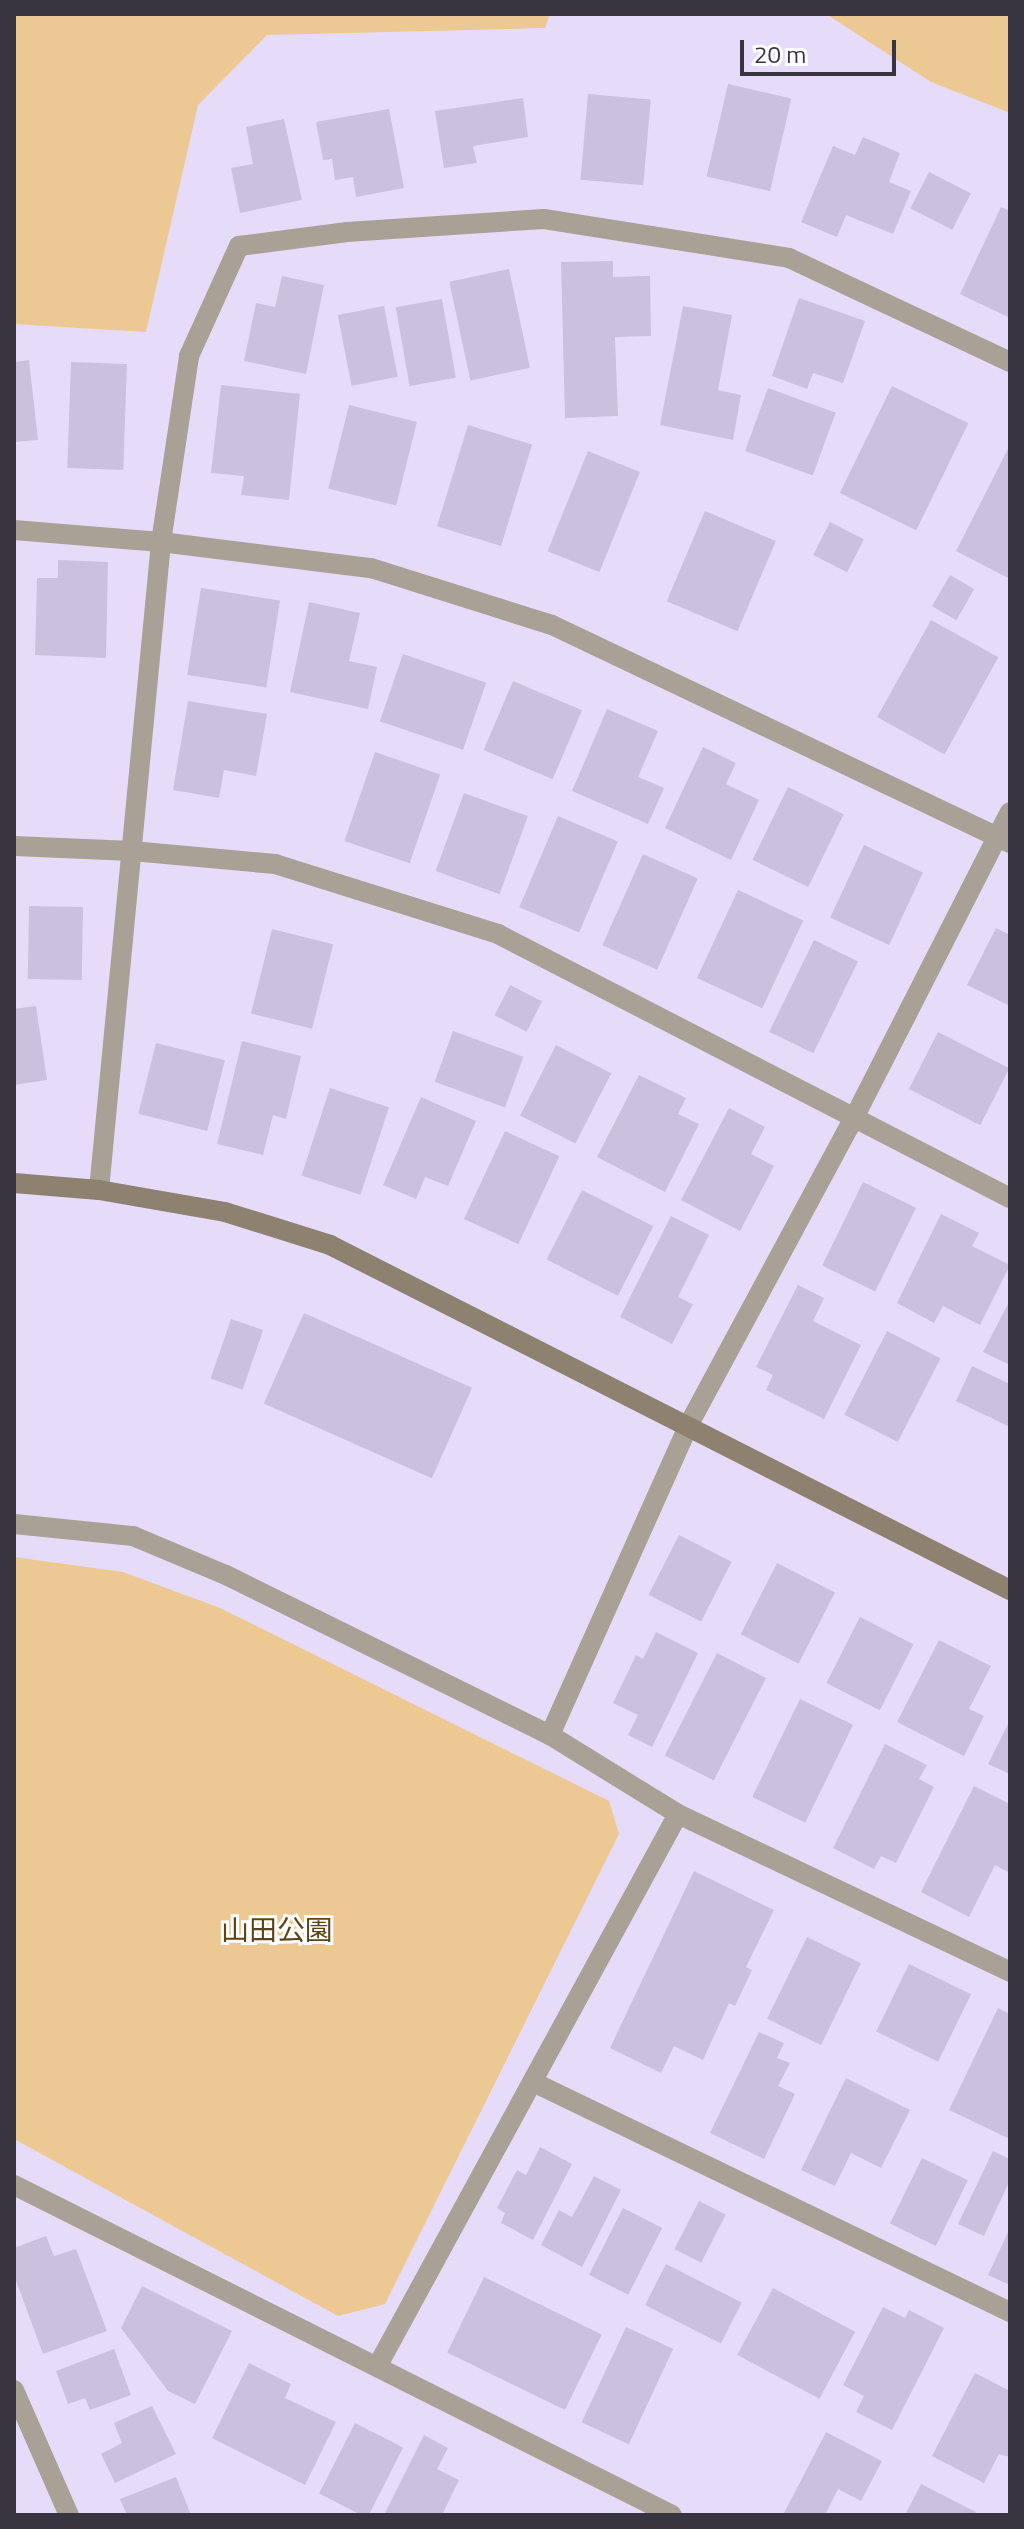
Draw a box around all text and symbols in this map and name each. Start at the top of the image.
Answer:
scale bar [744,24,900,74]
text: 20 m [754,36,806,72]
park label: 山田公園 [221,1913,333,1947]

